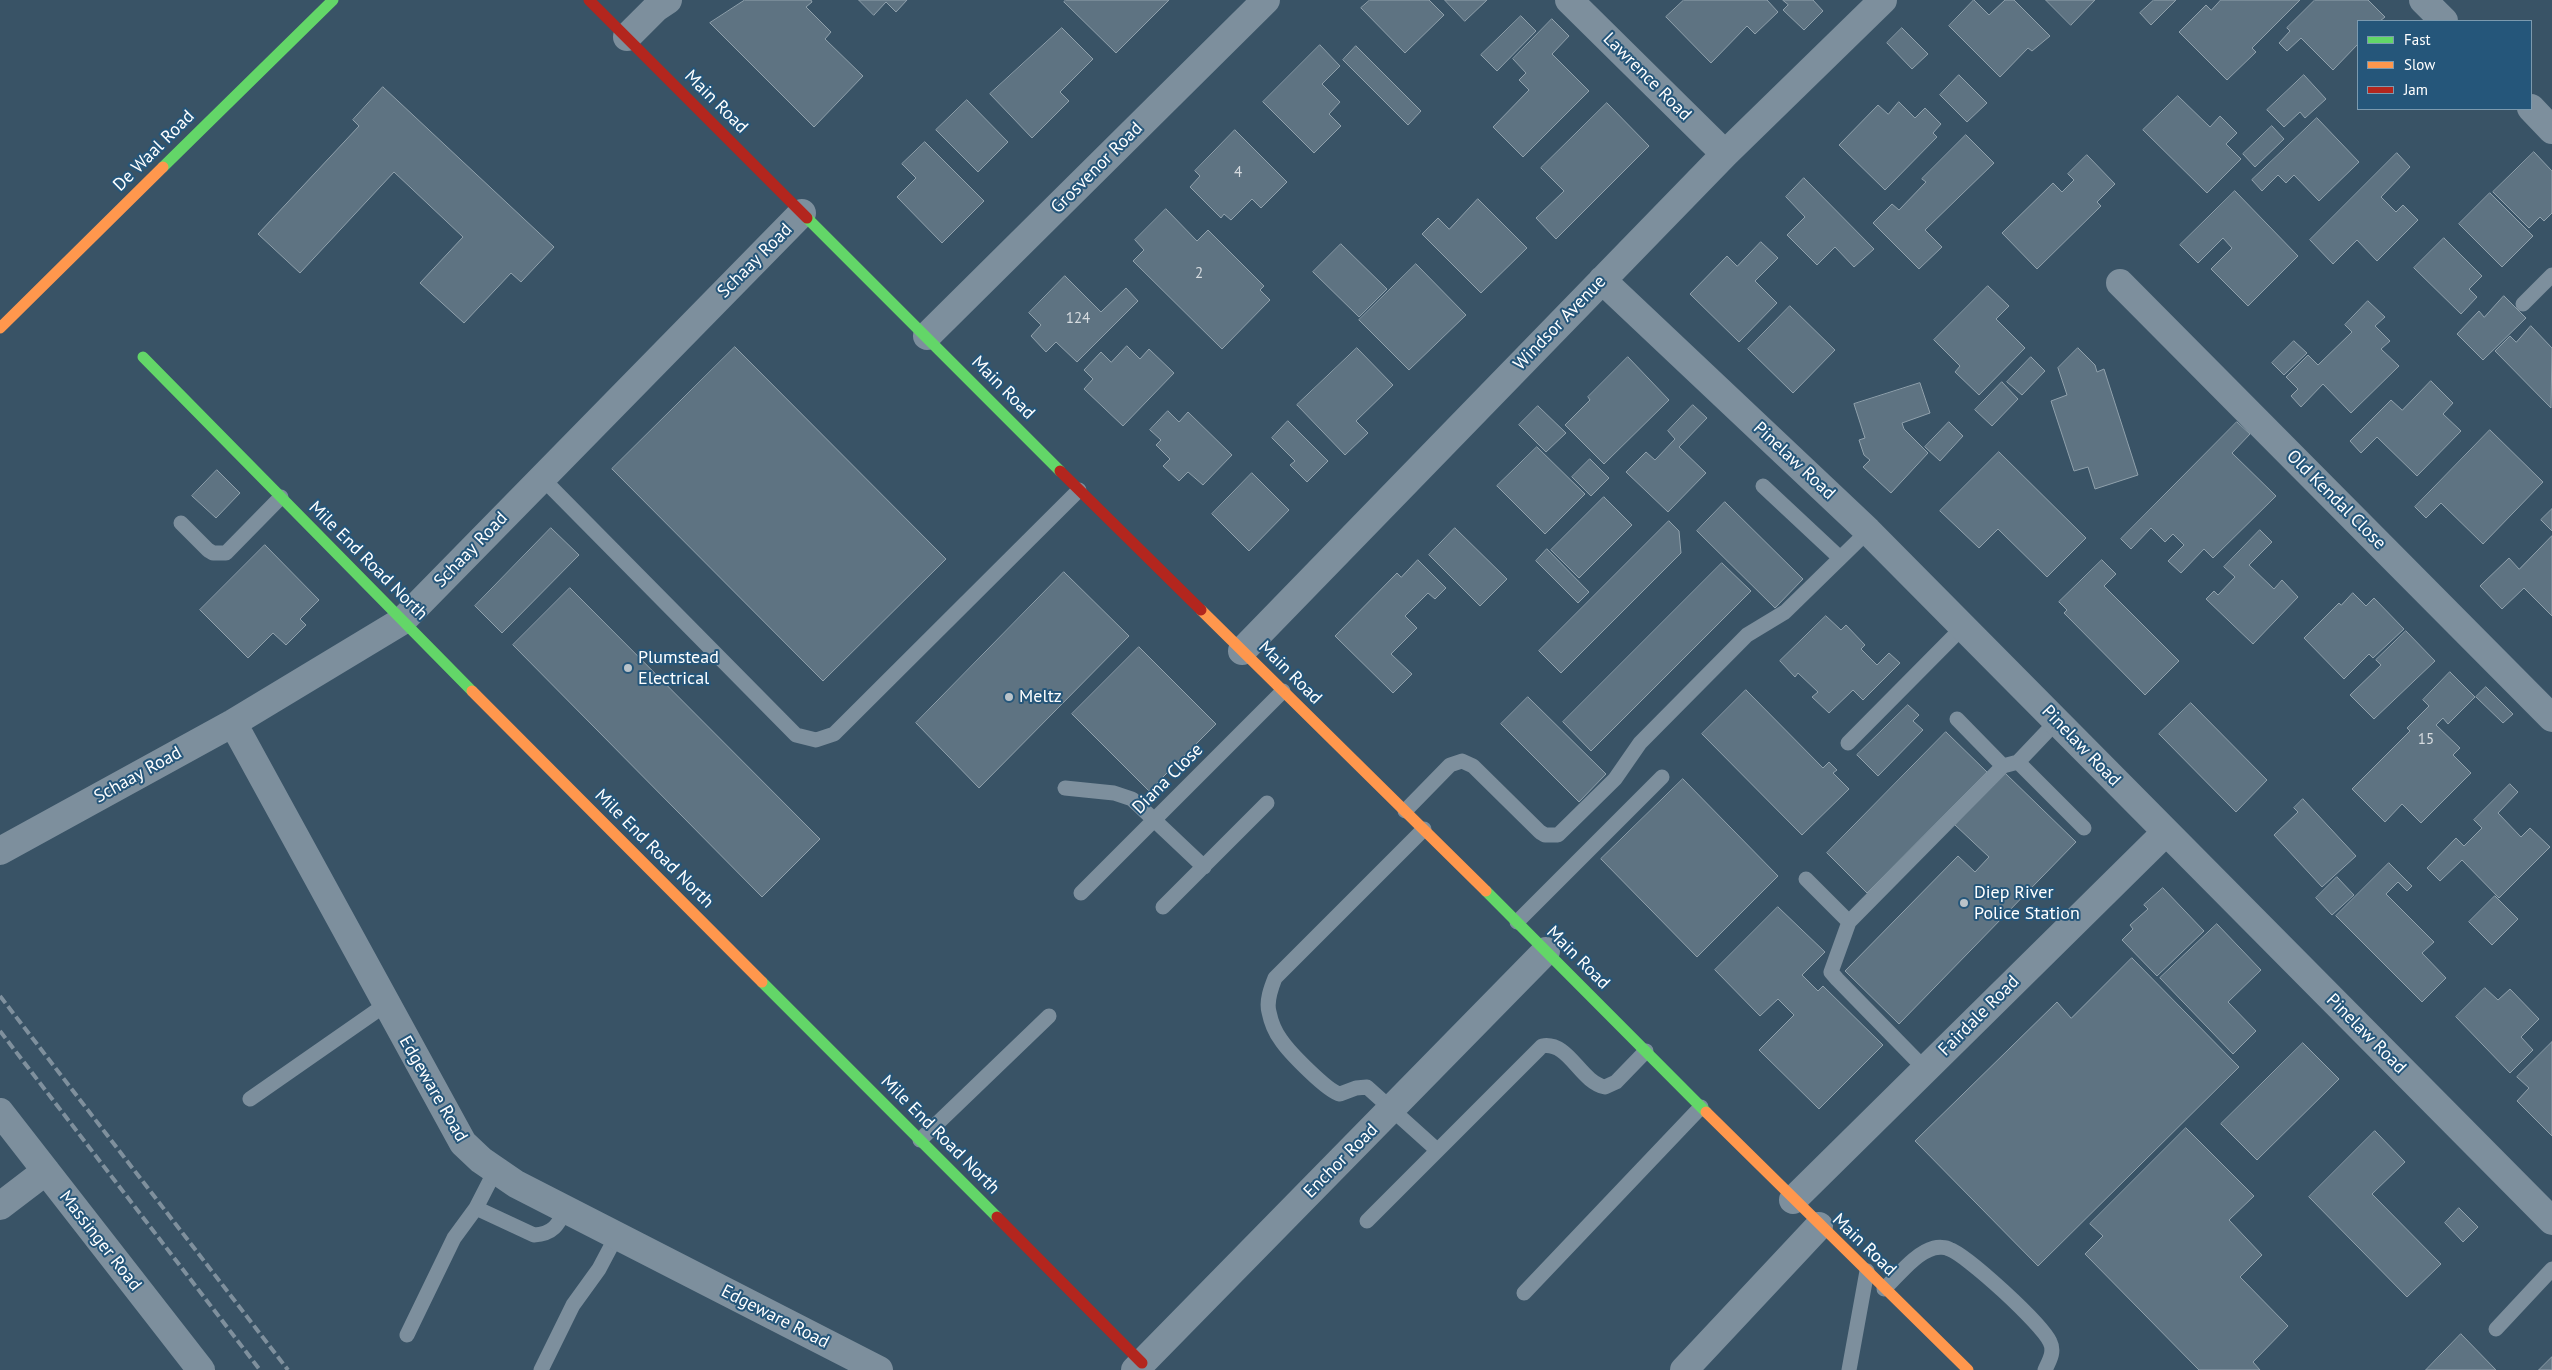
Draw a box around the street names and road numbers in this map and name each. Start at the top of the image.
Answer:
street label: Lawrence Road [1598,28,1696,126]
street label: Main Road [680,66,752,138]
street label: De Waal Road [109,106,199,196]
street label: Grosvenor Road [1047,118,1147,218]
street label: Schaay Road [713,219,797,303]
street label: Windsor Avenue [1509,271,1611,375]
street label: Main Road [967,352,1039,424]
street label: Pinelaw Road [1749,418,1839,504]
street label: Old Kendal Close [2282,446,2390,554]
street label: Mile End Road North [304,497,432,625]
street label: Schaay Road [430,508,512,592]
street label: Main Road [1254,637,1326,709]
street label: Pinelaw Road [2037,701,2125,791]
street label: Diana Close [1128,739,1208,819]
street label: Schaay Road [90,742,186,808]
street label: Mile End Road North [590,785,718,913]
street label: Main Road [1542,922,1614,994]
street label: Fairdale Road [1934,971,2024,1061]
street label: Pinelaw Road [2322,990,2410,1078]
street label: Edgeware Road [394,1032,472,1146]
street label: Mile End Road North [876,1071,1004,1199]
street label: Enchor Road [1299,1119,1383,1203]
street label: Massinger Road [54,1187,146,1295]
street label: Main Road [1827,1209,1901,1281]
street label: Edgeware Road [717,1281,833,1353]

